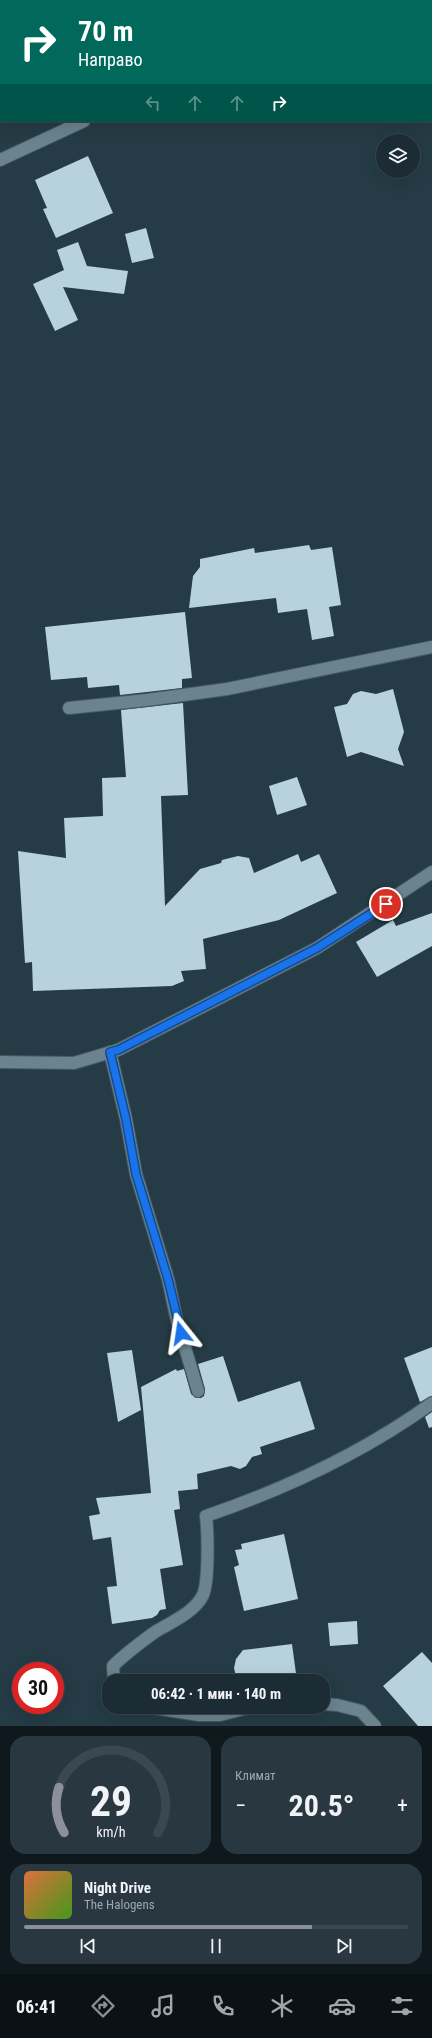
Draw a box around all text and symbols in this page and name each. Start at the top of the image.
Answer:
text: 70 m [78,15,134,48]
icon: right [12,16,64,68]
text: Направо [78,49,143,70]
icon: left [142,92,164,114]
icon: ahead [184,92,206,114]
icon: ahead [226,92,248,114]
icon: right [268,92,290,114]
map controls [376,134,420,178]
button: layers [376,134,420,178]
pin [369,887,403,921]
icon: arrive [375,893,397,915]
position arrow [160,1312,202,1354]
speed limit sign: 30 [12,1662,64,1714]
text: 06:42 · 1 мин · 140 m [151,1685,281,1703]
text: Климат [235,1768,276,1783]
text: 29 [89,1777,132,1826]
text: 20.5° [289,1788,354,1823]
text: − [235,1793,246,1818]
text: + [397,1793,408,1818]
text: km/h [96,1824,125,1840]
text: Night Drive [84,1879,151,1897]
text: The Halogens [84,1897,155,1912]
icon: previous [77,1935,99,1957]
icon: pause [205,1935,227,1957]
icon: next [333,1935,355,1957]
icon: directions [89,1992,117,2020]
icon: music [149,1992,177,2020]
icon: phone [209,1992,237,2020]
icon: climate [268,1992,296,2020]
icon: car [328,1992,356,2020]
icon: filters [388,1992,416,2020]
text: 06:41 [16,1996,57,2017]

